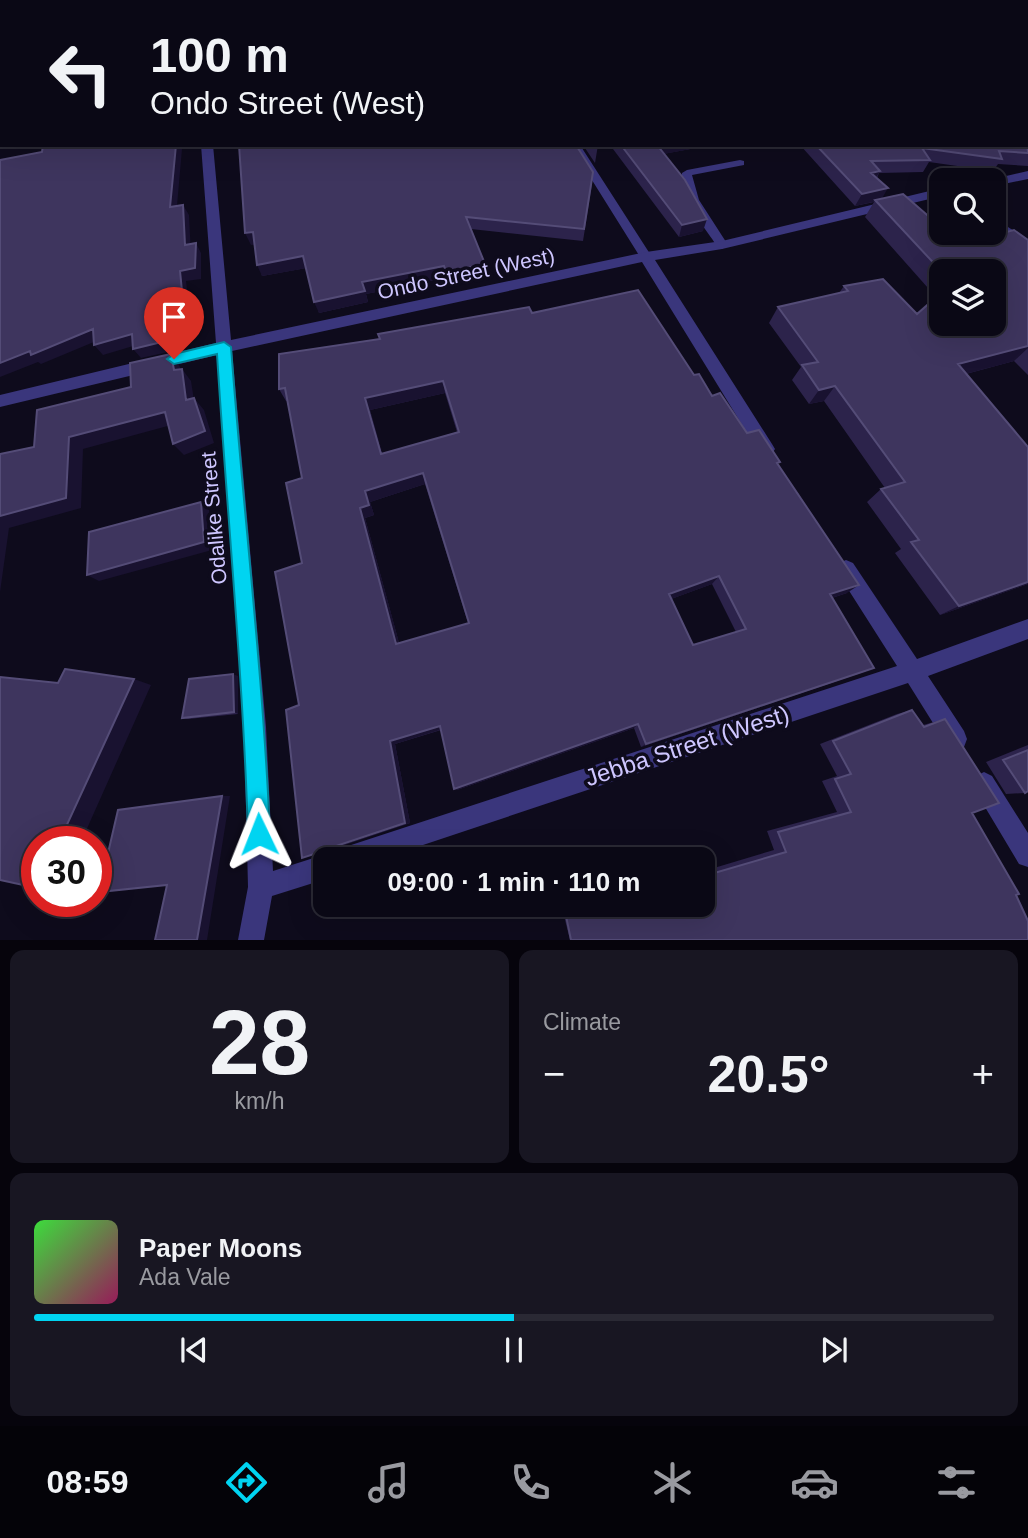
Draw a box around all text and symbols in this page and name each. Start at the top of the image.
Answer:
icon: left [35,28,126,119]
text: 100 m [150,28,289,82]
text: Ondo Street (West) [150,85,425,121]
map controls [929,168,1006,336]
button: search [929,168,1006,245]
street label: Ondo Street (West) [375,243,557,304]
button: layers [929,259,1006,336]
pin [144,287,204,359]
icon: arrive [155,298,193,336]
street label: Odalike Street [196,451,231,585]
street label: Jebba Street (West) [581,700,792,791]
position arrow [222,797,296,871]
speed limit sign: 30 [21,826,112,917]
text: 09:00 · 1 min · 110 m [388,867,640,897]
text: 28 [209,992,310,1093]
text: Climate [543,1009,621,1035]
text: 20.5° [707,1045,830,1103]
text: − [543,1053,565,1095]
text: + [972,1053,994,1095]
text: km/h [235,1088,284,1114]
text: Paper Moons [139,1233,302,1263]
text: Ada Vale [139,1264,231,1290]
icon: previous [175,1331,213,1369]
icon: pause [495,1331,533,1369]
icon: next [815,1331,853,1369]
icon: directions [222,1458,271,1507]
icon: music [364,1458,413,1507]
icon: phone [506,1458,555,1507]
icon: climate [648,1458,697,1507]
icon: car [790,1458,839,1507]
icon: filters [932,1458,981,1507]
text: 08:59 [47,1464,128,1500]

